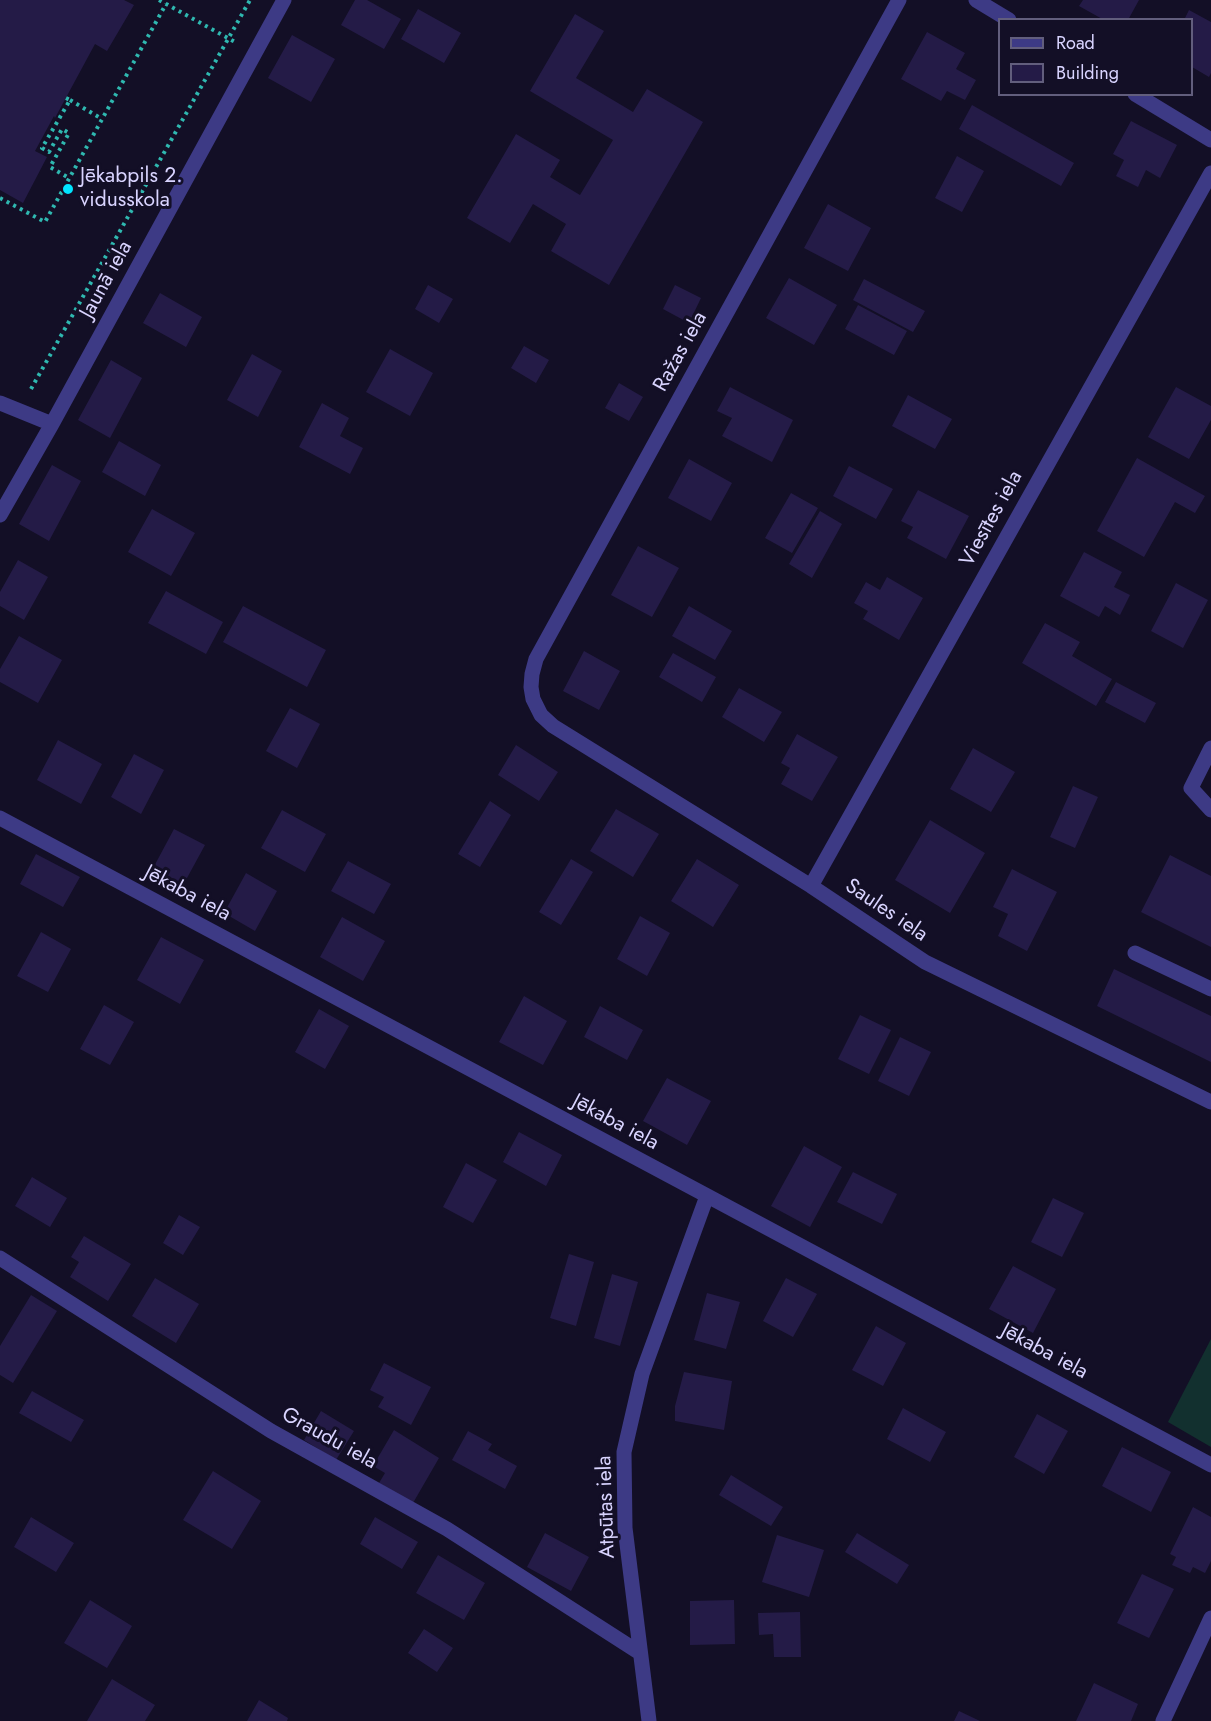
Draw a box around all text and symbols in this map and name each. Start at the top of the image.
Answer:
legend [998,18,1193,96]
text: Road [1056,30,1095,56]
text: Building [1056,60,1119,86]
place label: Jēkabpils 2. vidusskola [80,164,182,214]
marker: Jēkabpils 2. vidusskola [61,182,75,196]
street label: Jaunā iela [75,237,139,323]
street label: Ražas iela [649,308,713,396]
street label: Viesītes iela [955,467,1029,571]
street label: Jēkaba iela [139,861,235,927]
street label: Saules iela [840,874,932,948]
street label: Jēkaba iela [567,1090,663,1156]
street label: Jēkaba iela [996,1319,1092,1385]
street label: Graudu iela [277,1403,381,1475]
street label: Atpūtas iela [593,1455,621,1559]

